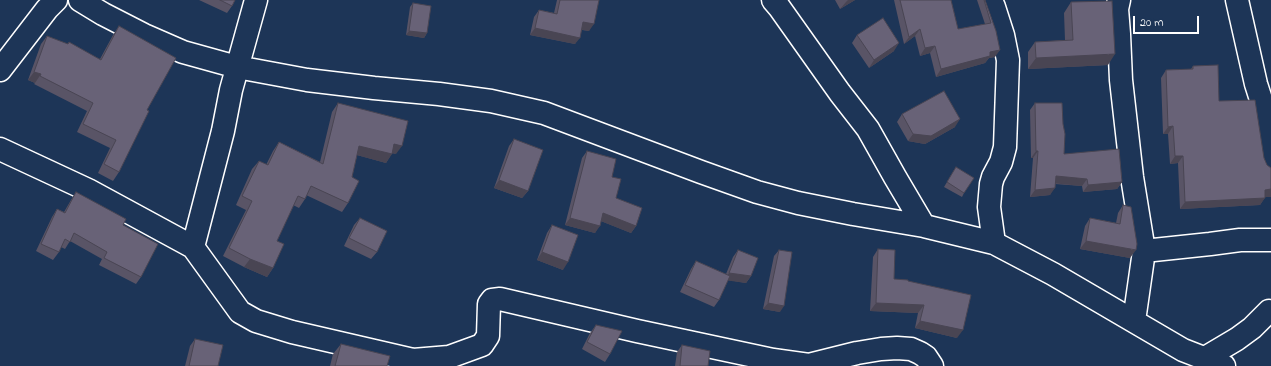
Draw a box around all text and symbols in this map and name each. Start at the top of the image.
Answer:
scale bar [1135,8,1201,34]
text: 20 m [1140,14,1163,32]

